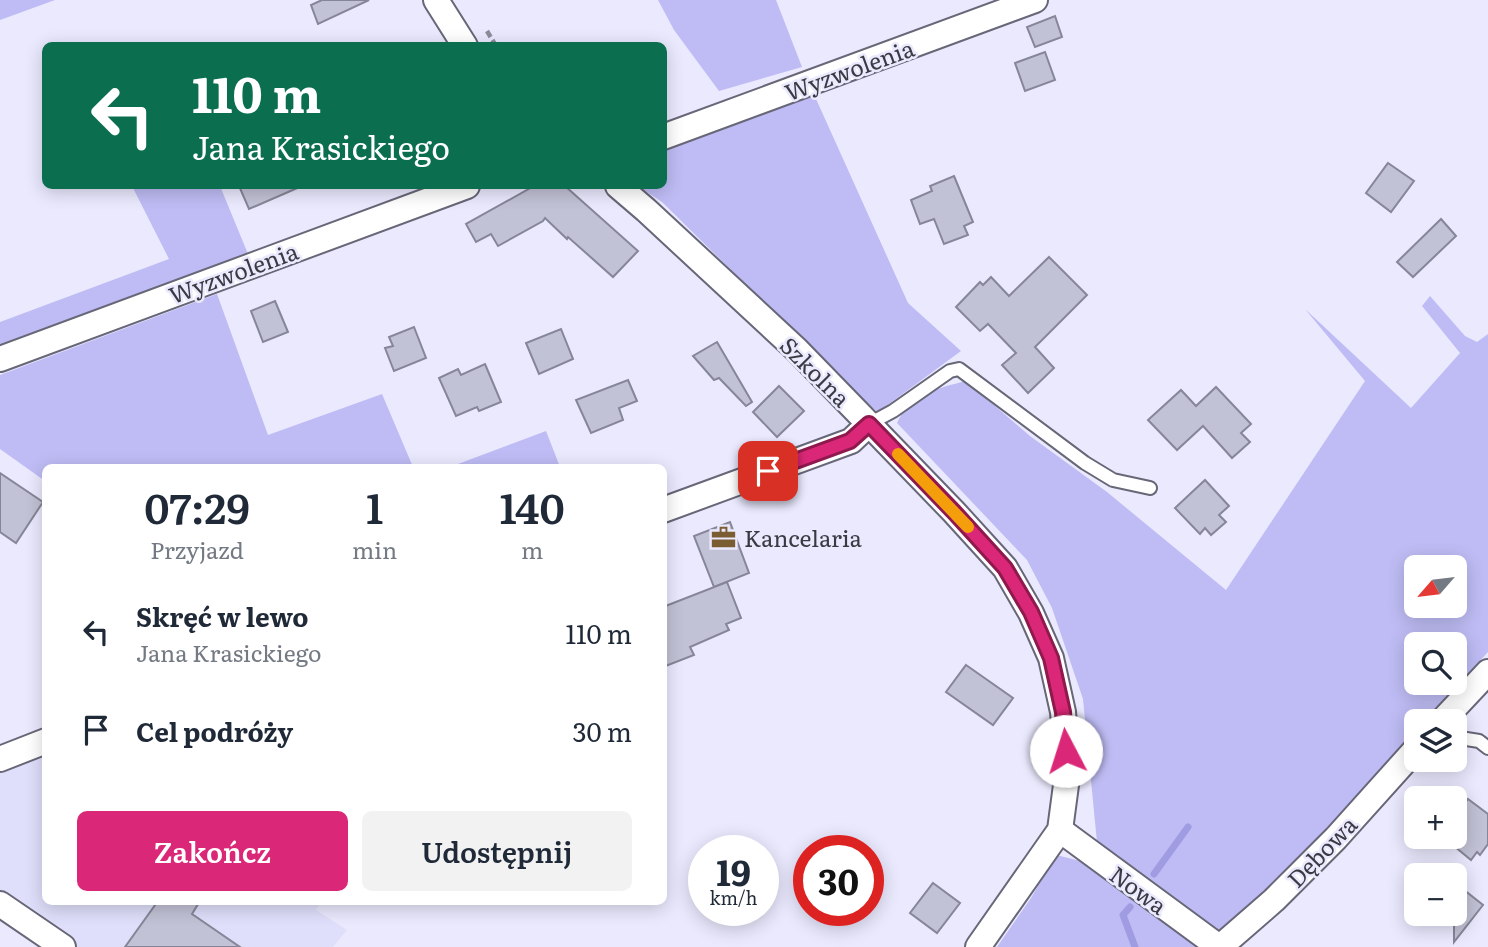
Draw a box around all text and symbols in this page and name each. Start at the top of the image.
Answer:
street label: Wyzwolenia [779,30,919,108]
text: 110 m [192,55,321,128]
icon: left [77,70,168,161]
text: Jana Krasickiego [192,122,450,170]
street label: Wyzwolenia [163,233,303,311]
street label: Szkolna [773,328,859,414]
pin [738,441,798,501]
icon: arrive [749,452,787,490]
text: 07:29 [144,475,250,537]
text: 1 [366,475,383,537]
text: 140 [499,475,565,537]
place label: Kancelaria [744,520,863,554]
office icon: Kancelaria [710,523,738,551]
text: Przyjazd [150,532,244,566]
text: min [352,532,397,566]
text: m [521,532,543,566]
north arrow [1404,555,1466,618]
map controls [1404,555,1467,926]
text: Skręć w lewo [136,596,309,635]
icon: left [77,613,115,651]
text: 110 m [565,613,632,652]
button: search [1404,632,1467,695]
text: Jana Krasickiego [136,635,322,669]
button: layers [1404,709,1467,772]
icon: arrive [77,711,115,749]
text: Cel podróży [136,711,293,750]
text: 30 m [572,711,632,750]
position arrow [1029,714,1103,788]
button: + [1404,786,1467,849]
street label: Dębowa [1278,807,1364,894]
button: Zakończ [77,811,348,891]
button: Udostępnij [362,811,632,891]
speed limit sign: 30 [793,835,884,926]
text: 19 [716,845,751,897]
street label: Nowa [1103,857,1175,922]
button: − [1404,863,1467,926]
text: km/h [710,884,757,911]

